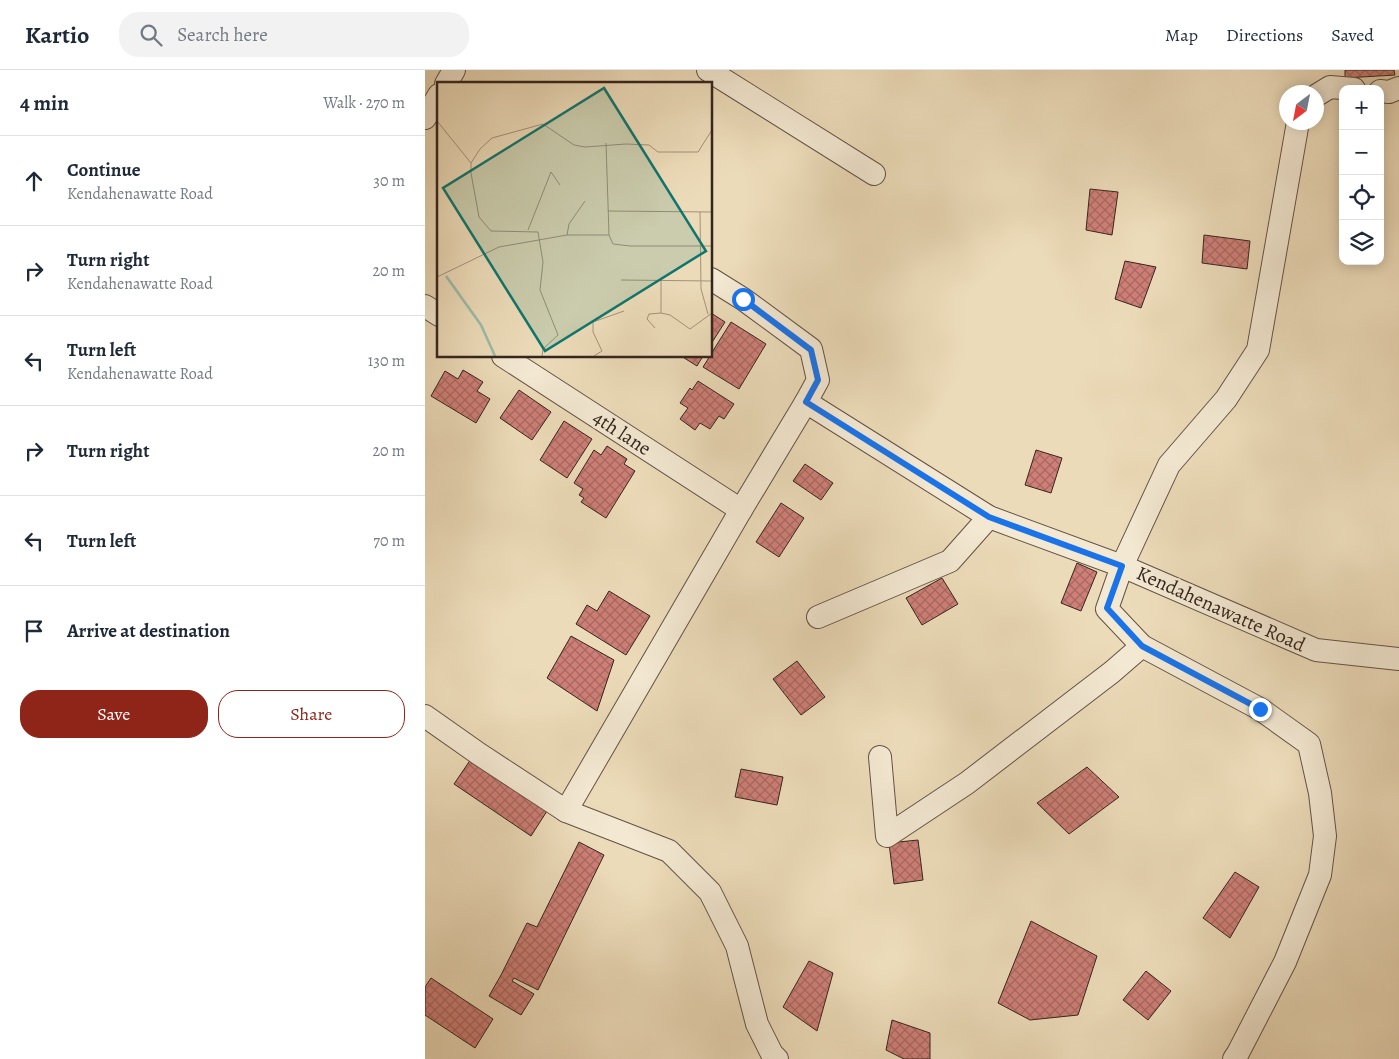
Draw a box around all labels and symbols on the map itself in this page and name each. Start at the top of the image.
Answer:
inset map [437,82,713,358]
north arrow [1279,85,1324,130]
route start [732,288,755,311]
street label: 4th lane [588,404,656,462]
street label: Kendahenawatte Road [1132,560,1310,659]
route end [1249,698,1272,721]

